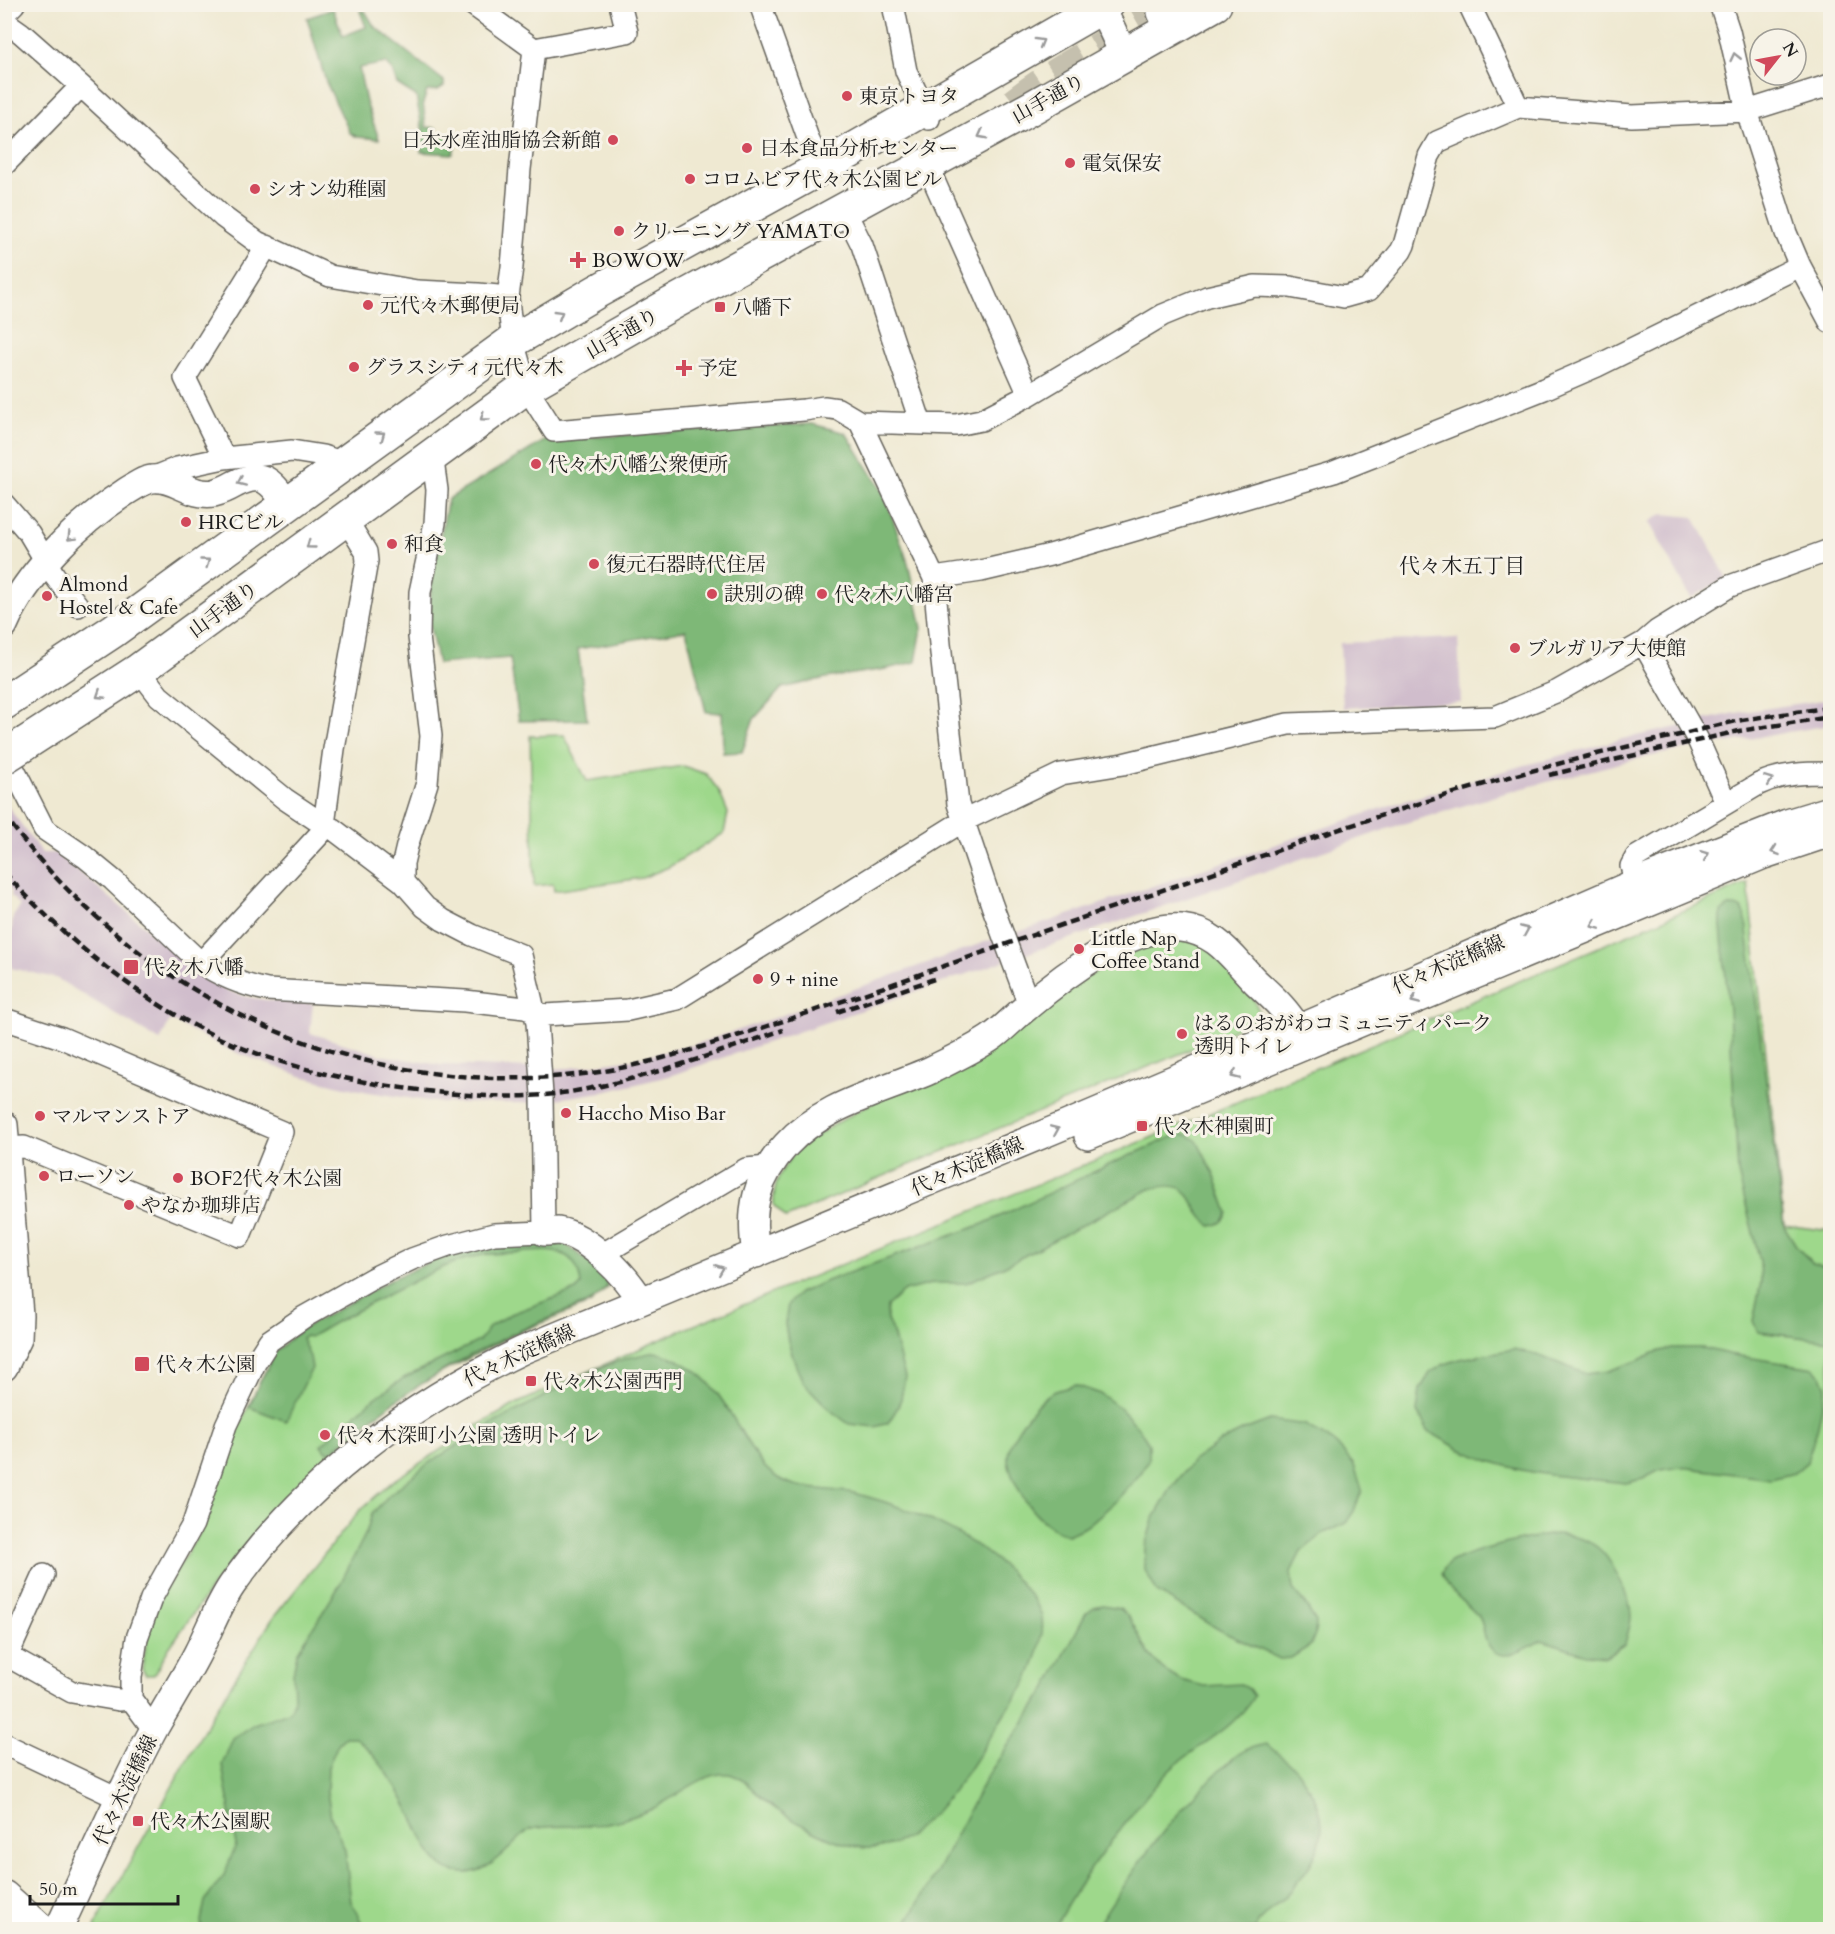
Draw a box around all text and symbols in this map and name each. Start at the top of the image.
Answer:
north arrow [1748,27,1808,87]
one-way arrow [1034,38,1044,50]
text: N [1777,38,1803,62]
one-way arrow [1729,52,1742,62]
street label: 山手通り [1007,67,1090,130]
place label: 東京トヨタ [859,83,959,110]
marker: 東京トヨタ [840,89,854,103]
place label: 日本水産油脂協会新館 [401,127,601,154]
one-way arrow [978,128,988,139]
marker: 日本水産油脂協会新館 [606,133,620,147]
place label: 日本食品分析センター [759,135,958,162]
marker: 日本食品分析センター [740,141,754,155]
place label: 電気保安 [1082,150,1162,177]
marker: 電気保安 [1063,156,1077,170]
place label: コロムビア代々木公園ビル [702,166,942,193]
marker: コロムビア代々木公園ビル [683,172,697,186]
place label: シオン幼稚園 [267,176,387,203]
marker: シオン幼稚園 [248,182,262,196]
place label: クリーニング YAMATO [631,218,850,245]
marker: クリーニング YAMATO [612,224,626,238]
place label: BOWOW [592,247,685,274]
marker: BOWOW [569,251,587,269]
place label: 元代々木郵便局 [380,292,520,319]
place label: 八幡下 [732,294,792,321]
marker: 元代々木郵便局 [361,298,375,312]
marker: 八幡下 [713,300,727,314]
street label: 山手通り [581,302,664,365]
one-way arrow [553,309,563,321]
place label: グラスシティ元代々木 [366,354,564,381]
place label: 予定 [698,355,738,382]
marker: 予定 [675,359,693,377]
marker: グラスシティ元代々木 [347,360,361,374]
one-way arrow [479,410,490,421]
one-way arrow [375,431,386,442]
place label: 代々木八幡公衆便所 [548,451,728,478]
marker: 代々木八幡公衆便所 [529,457,543,471]
one-way arrow [236,475,247,487]
place label: HRCビル [198,509,284,536]
marker: HRCビル [179,515,193,529]
one-way arrow [67,530,77,541]
place label: 和食 [404,531,444,558]
marker: 和食 [385,537,399,551]
one-way arrow [305,538,316,549]
place label: 復元石器時代住居 [606,551,766,578]
district label: 代々木五丁目 [1399,552,1525,581]
marker: 復元石器時代住居 [587,557,601,571]
one-way arrow [200,559,211,570]
place label: Almond Hostel & Cafe [59,571,178,621]
street label: 山手通り [183,575,264,644]
place label: 訣別の碑 [724,581,804,608]
place label: 代々木八幡宮 [834,581,954,608]
marker: 訣別の碑 [705,587,719,601]
marker: 代々木八幡宮 [815,587,829,601]
marker: Almond Hostel & Cafe [40,589,54,603]
place label: ブルガリア大使館 [1527,635,1686,662]
marker: ブルガリア大使館 [1508,641,1522,655]
one-way arrow [95,687,106,698]
one-way arrow [1763,775,1774,787]
one-way arrow [1770,843,1781,856]
one-way arrow [1699,850,1710,862]
one-way arrow [1590,918,1601,930]
place label: Little Nap Coffee Stand [1091,925,1200,975]
one-way arrow [1519,925,1530,937]
street label: 代々木淀橋線 [1388,929,1509,1000]
marker: Little Nap Coffee Stand [1072,942,1086,956]
place label: 代々木八幡 [144,954,244,981]
marker: 代々木八幡 [122,958,140,976]
place label: 9 + nine [770,966,839,993]
marker: 9 + nine [751,972,765,986]
one-way arrow [1410,993,1421,1005]
place label: はるのおがわコミュニティパーク 透明トイレ [1194,1010,1492,1060]
marker: はるのおがわコミュニティパーク 透明トイレ [1175,1027,1189,1041]
one-way arrow [1230,1068,1241,1080]
place label: Haccho Miso Bar [578,1100,726,1127]
place label: マルマンストア [52,1103,191,1130]
marker: Haccho Miso Bar [559,1106,573,1120]
marker: マルマンストア [33,1109,47,1123]
place label: 代々木神園町 [1154,1113,1274,1140]
marker: 代々木神園町 [1135,1119,1149,1133]
one-way arrow [1049,1125,1060,1137]
street label: 代々木淀橋線 [907,1131,1028,1202]
place label: ローソン [56,1163,135,1190]
place label: BOF2代々木公園 [190,1165,343,1192]
marker: ローソン [37,1169,51,1183]
marker: BOF2代々木公園 [171,1171,185,1185]
place label: やなか珈琲店 [141,1192,261,1219]
marker: やなか珈琲店 [122,1198,136,1212]
one-way arrow [714,1264,725,1276]
street label: 代々木淀橋線 [459,1318,579,1393]
place label: 代々木公園 [156,1351,256,1378]
marker: 代々木公園 [133,1355,151,1373]
place label: 代々木公園西門 [543,1368,683,1395]
marker: 代々木公園西門 [524,1374,538,1388]
place label: 代々木深町小公園 透明トイレ [337,1422,601,1449]
marker: 代々木深町小公園 透明トイレ [318,1428,332,1442]
street label: 代々木淀橋線 [87,1730,164,1850]
place label: 代々木公園駅 [150,1808,270,1835]
marker: 代々木公園駅 [131,1814,145,1828]
scale bar [30,1868,178,1906]
text: 50 m [39,1877,78,1902]

